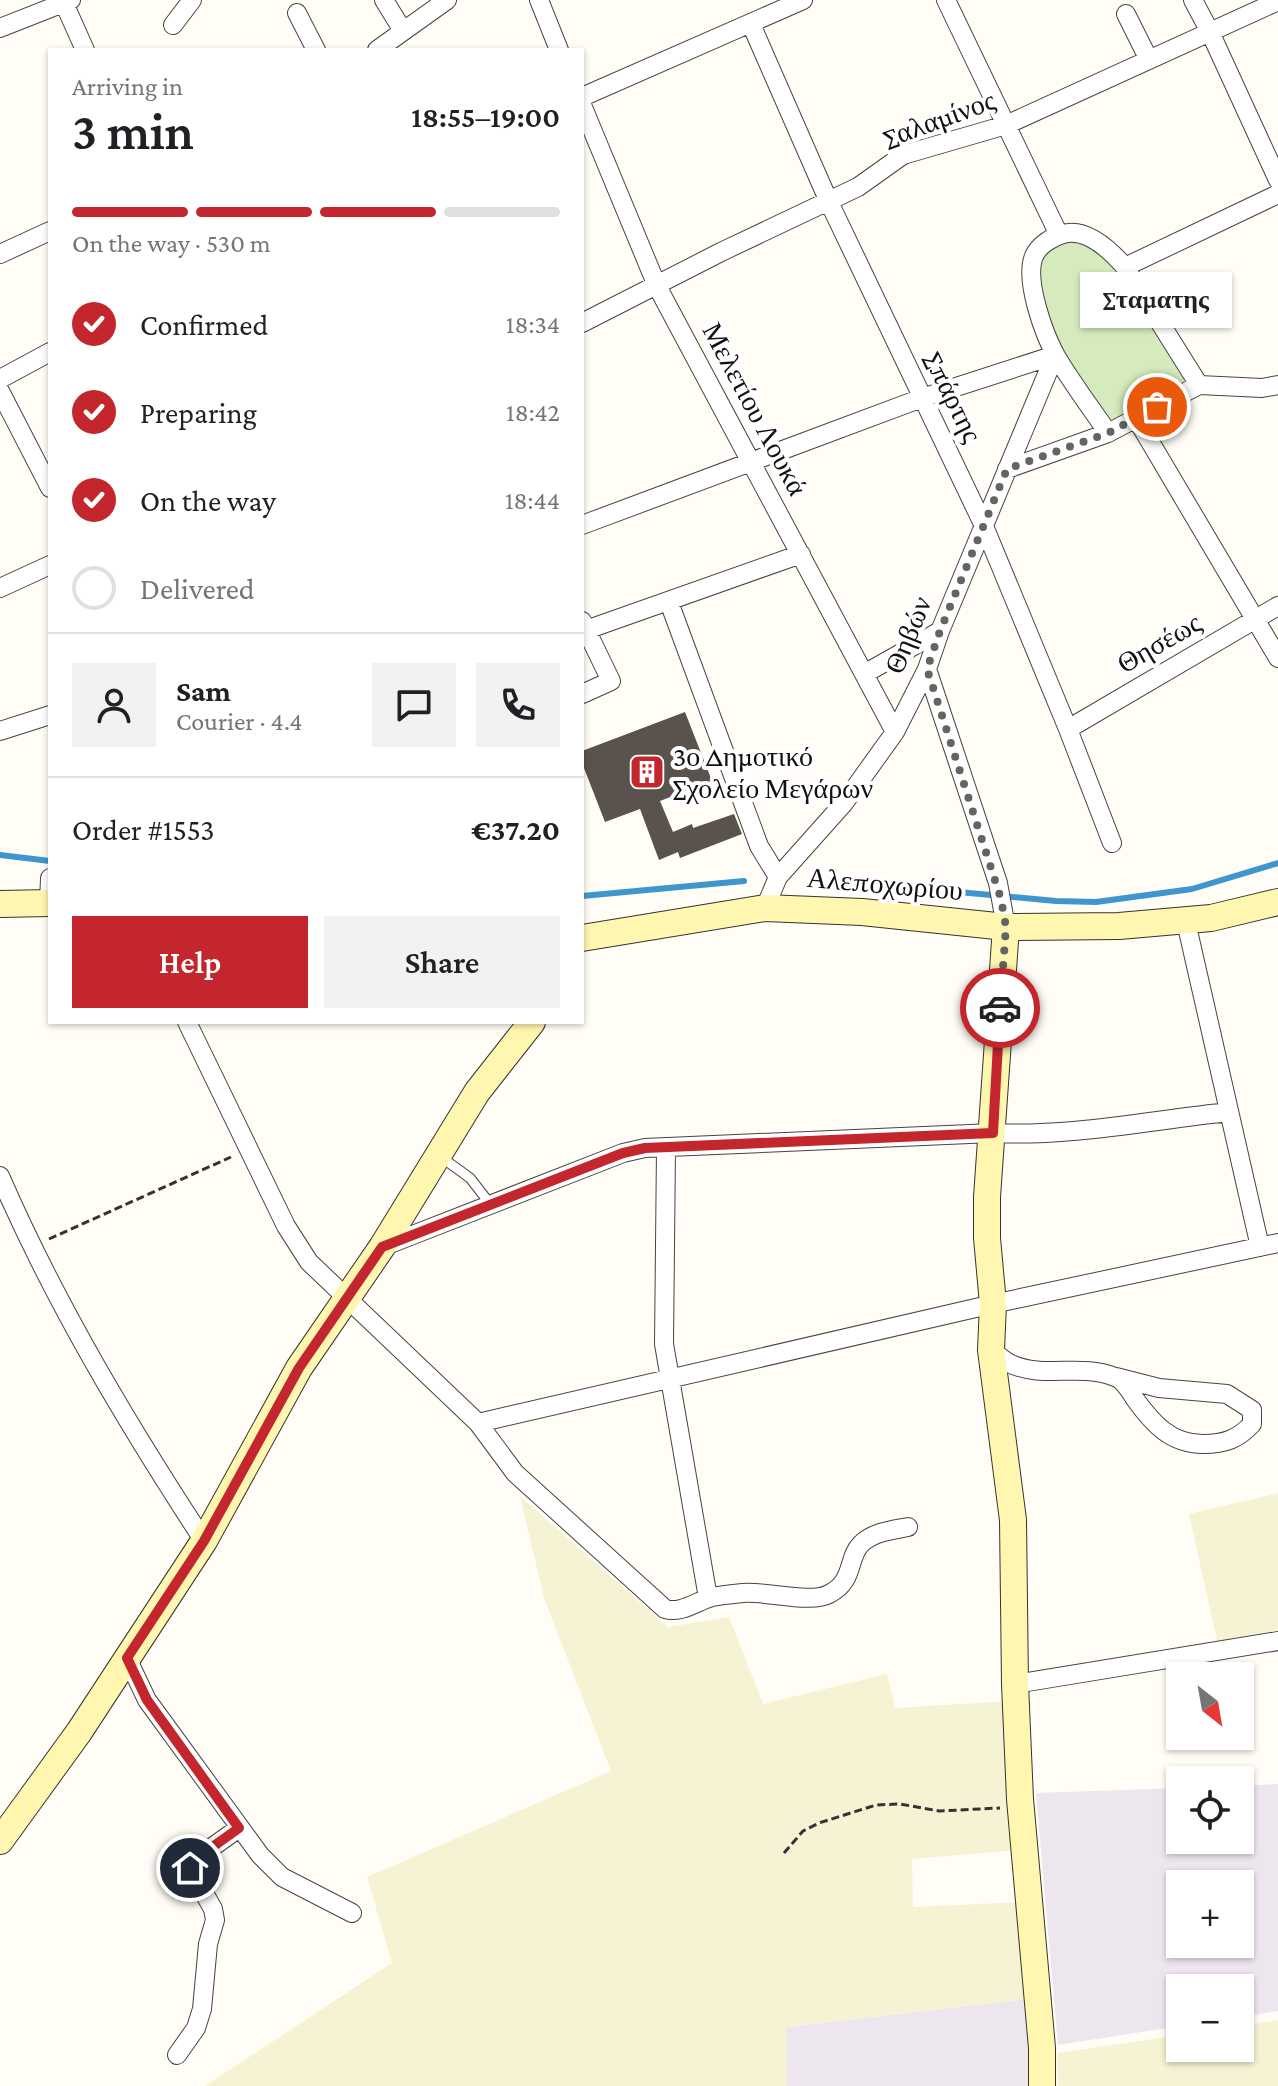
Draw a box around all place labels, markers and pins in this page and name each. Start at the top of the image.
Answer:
callout: Σταματης [1081,271,1233,327]
pin [1123,373,1191,441]
place label: 3ο Δημοτικό Σχολείο Μεγάρων [673,741,873,804]
building icon: 3ο Δημοτικό Σχολείο Μεγάρων [628,753,666,791]
pin [156,1834,224,1902]

